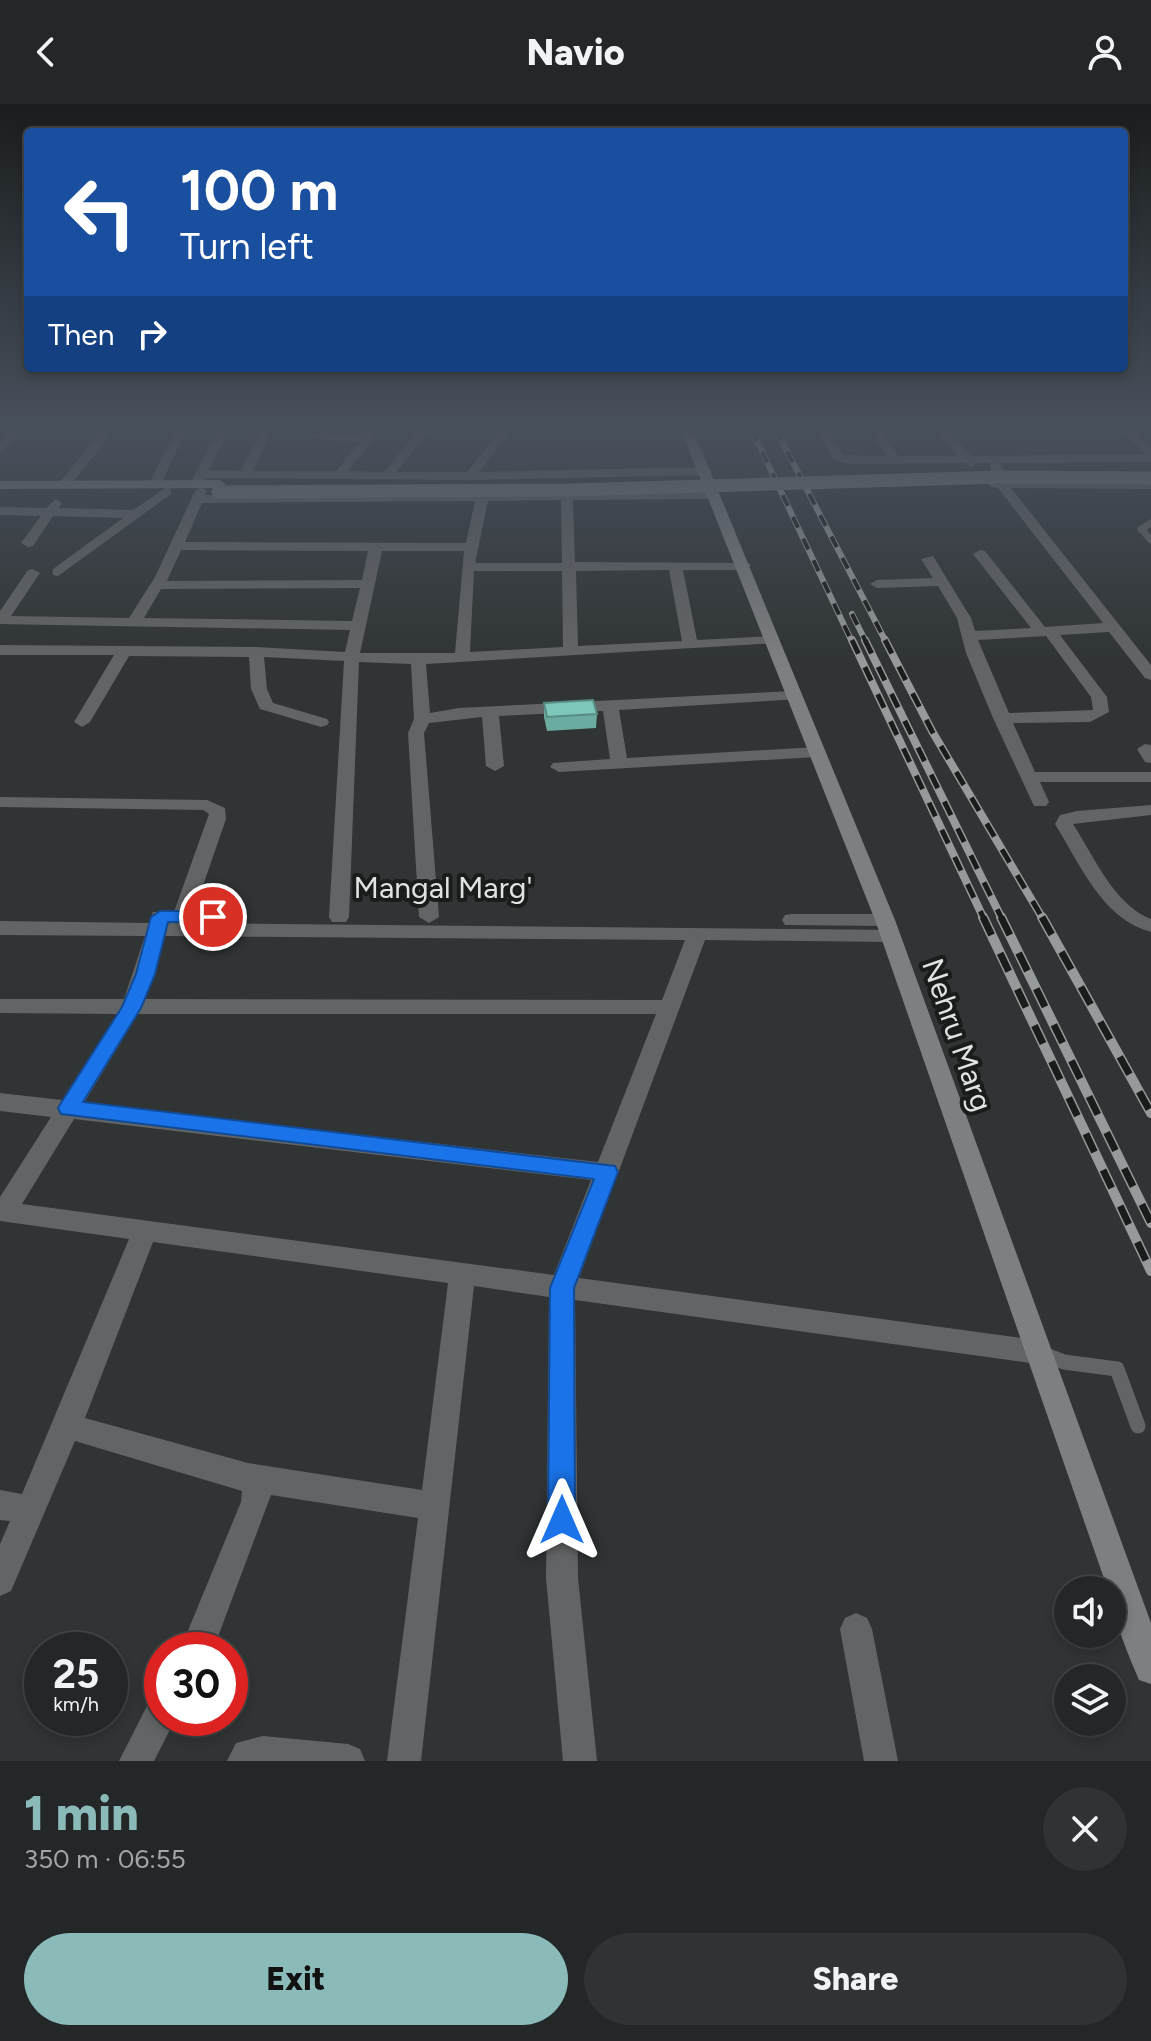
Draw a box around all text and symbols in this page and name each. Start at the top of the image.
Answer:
icon: back [24,30,68,74]
icon: person [1083,30,1127,74]
text: Navio [526,31,625,74]
text: 100 m [180,157,338,224]
icon: left [48,160,152,264]
text: Turn left [180,225,314,268]
icon: right [130,312,174,356]
text: Then [48,316,114,353]
street label: Mangal Marg' [354,869,532,906]
pin [179,883,247,951]
icon: arrive [191,895,235,939]
street label: Nehru Marg [914,954,1001,1116]
position arrow [520,1478,604,1562]
map controls [1054,1576,1126,1736]
button: sound [1054,1576,1126,1648]
speed limit sign: 30 [144,1632,248,1736]
text: 25 [53,1650,99,1698]
button: layers [1054,1664,1126,1736]
text: km/h [53,1692,99,1716]
text: 1 min [24,1784,139,1842]
button: close [1043,1787,1127,1871]
text: 350 m · 06:55 [24,1843,186,1875]
button: Exit [24,1933,568,2025]
button: Share [584,1933,1127,2025]

